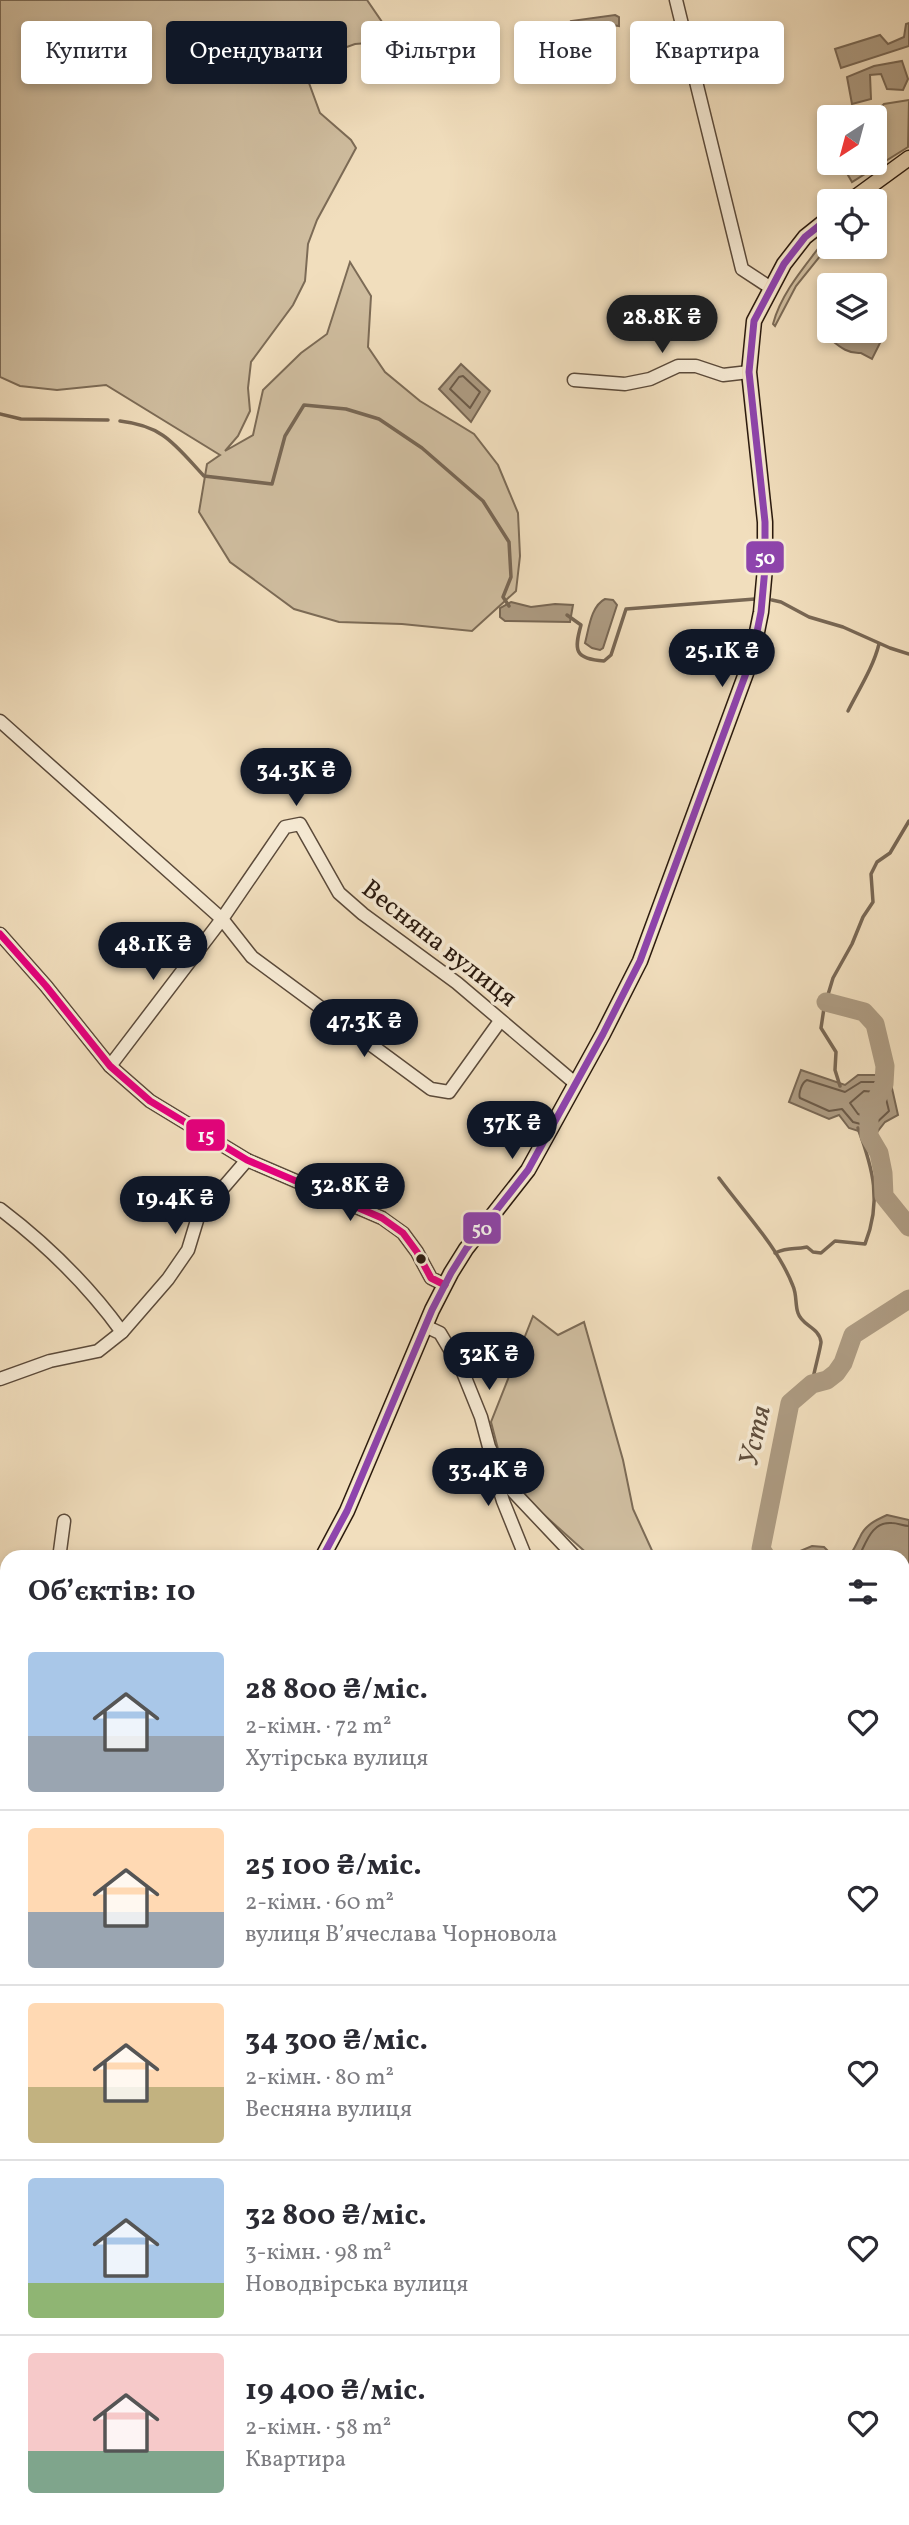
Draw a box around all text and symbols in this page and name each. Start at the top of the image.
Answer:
chip: Купити [21,21,152,84]
chip: Орендувати [166,21,347,84]
chip: Фільтри [361,21,500,84]
chip: Нове [514,21,616,84]
chip: Квартира [630,21,784,84]
north arrow [817,105,887,175]
map controls [817,105,887,343]
button: locate [817,189,887,259]
button: layers [817,273,887,343]
pin: 28.8K ₴ [597,296,727,355]
text: 28.8K ₴ [623,302,701,334]
line badge: 50 [745,540,785,574]
text: 50 [755,546,776,572]
pin: 25.1K ₴ [657,630,787,689]
text: 25.1K ₴ [685,636,759,668]
pin: 34.3K ₴ [231,748,361,808]
text: 34.3K ₴ [256,755,336,787]
street label: Весняна вулиця [354,872,524,1016]
pin: 48.1K ₴ [88,922,218,982]
text: 48.1K ₴ [114,929,192,961]
pin: 47.3K ₴ [299,1000,429,1059]
text: 47.3K ₴ [326,1006,402,1038]
pin: 37K ₴ [463,1102,561,1161]
text: 37K ₴ [483,1108,541,1140]
line badge: 15 [185,1118,226,1152]
text: 15 [198,1124,214,1150]
pin: 32.8K ₴ [285,1164,415,1223]
text: 32.8K ₴ [311,1170,389,1202]
pin: 19.4K ₴ [110,1176,240,1236]
text: 19.4K ₴ [136,1183,214,1215]
line badge: 50 [462,1211,502,1245]
text: 50 [472,1217,493,1243]
unlabelled marker [414,1252,428,1266]
pin: 32K ₴ [440,1332,538,1392]
text: 32K ₴ [459,1339,519,1371]
water label: Устя [730,1402,782,1470]
pin: 33.4K ₴ [423,1448,553,1508]
text: 33.4K ₴ [448,1455,528,1487]
text: Об’єктів: 10 [28,1571,196,1613]
icon: filters [844,1573,882,1611]
text: 28 800 ₴/міс. [245,1669,428,1711]
icon: home [84,1680,168,1764]
icon: heart [844,1703,882,1741]
text: 2-кімн. · 72 m² [245,1711,392,1743]
text: Хутірська вулиця [245,1743,428,1775]
text: 25 100 ₴/міс. [245,1845,422,1887]
icon: home [84,1856,168,1940]
icon: heart [844,1879,882,1917]
text: 2-кімн. · 60 m² [245,1887,394,1919]
text: вулиця Вʼячеслава Чорновола [245,1919,557,1951]
text: 34 300 ₴/міс. [245,2020,428,2062]
icon: home [84,2031,168,2115]
icon: heart [844,2054,882,2092]
text: 2-кімн. · 80 m² [245,2062,394,2094]
text: Весняна вулиця [245,2094,412,2126]
text: 32 800 ₴/міс. [245,2195,427,2237]
icon: home [84,2206,168,2290]
icon: heart [844,2229,882,2267]
text: 3-кімн. · 98 m² [245,2237,392,2269]
text: Новодвірська вулиця [245,2269,468,2301]
text: 19 400 ₴/міс. [245,2370,426,2412]
icon: home [84,2381,168,2465]
icon: heart [844,2404,882,2442]
text: 2-кімн. · 58 m² [245,2412,391,2444]
text: Квартира [245,2444,346,2476]

